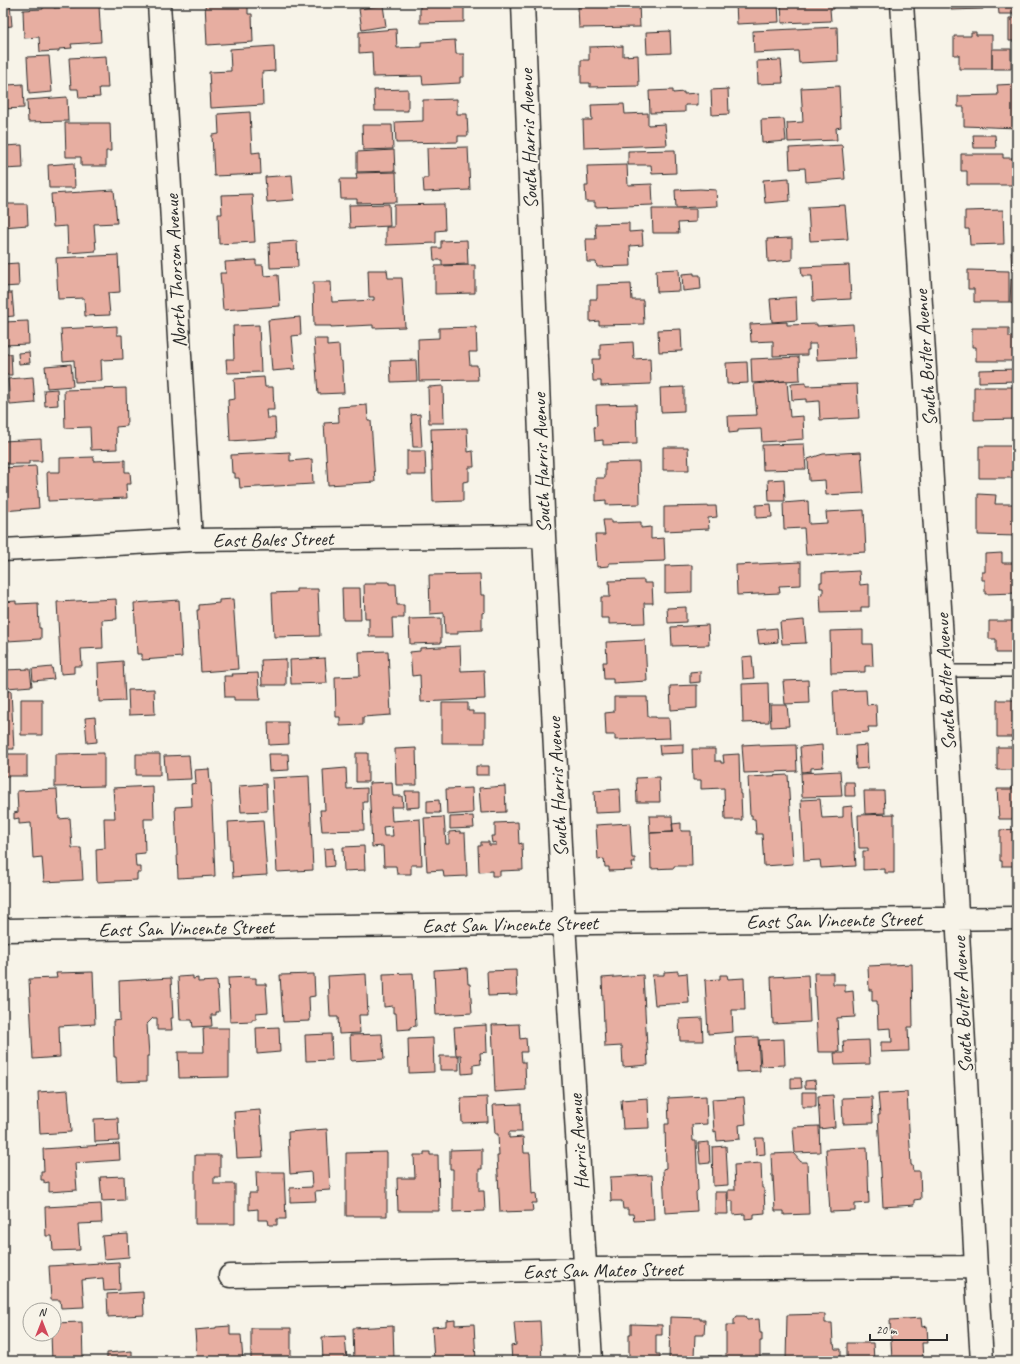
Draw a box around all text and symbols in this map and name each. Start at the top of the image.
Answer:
street label: South Harris Avenue [514,67,543,209]
street label: North Thorson Avenue [159,192,192,348]
street label: South Butler Avenue [908,287,943,427]
street label: South Harris Avenue [527,391,556,533]
street label: East Bales Street [212,526,336,553]
street label: South Butler Avenue [929,612,962,751]
street label: South Harris Avenue [541,715,574,858]
street label: East San Vincente Street [746,906,924,935]
street label: East San Vincente Street [422,910,600,939]
street label: East San Vincente Street [98,914,276,943]
street label: South Butler Avenue [946,935,979,1074]
street label: Harris Avenue [563,1092,594,1191]
street label: East San Mateo Street [523,1257,685,1284]
north arrow [22,1302,62,1342]
text: N [39,1305,48,1319]
scale bar [870,1316,947,1342]
text: 20 m [876,1322,898,1338]

